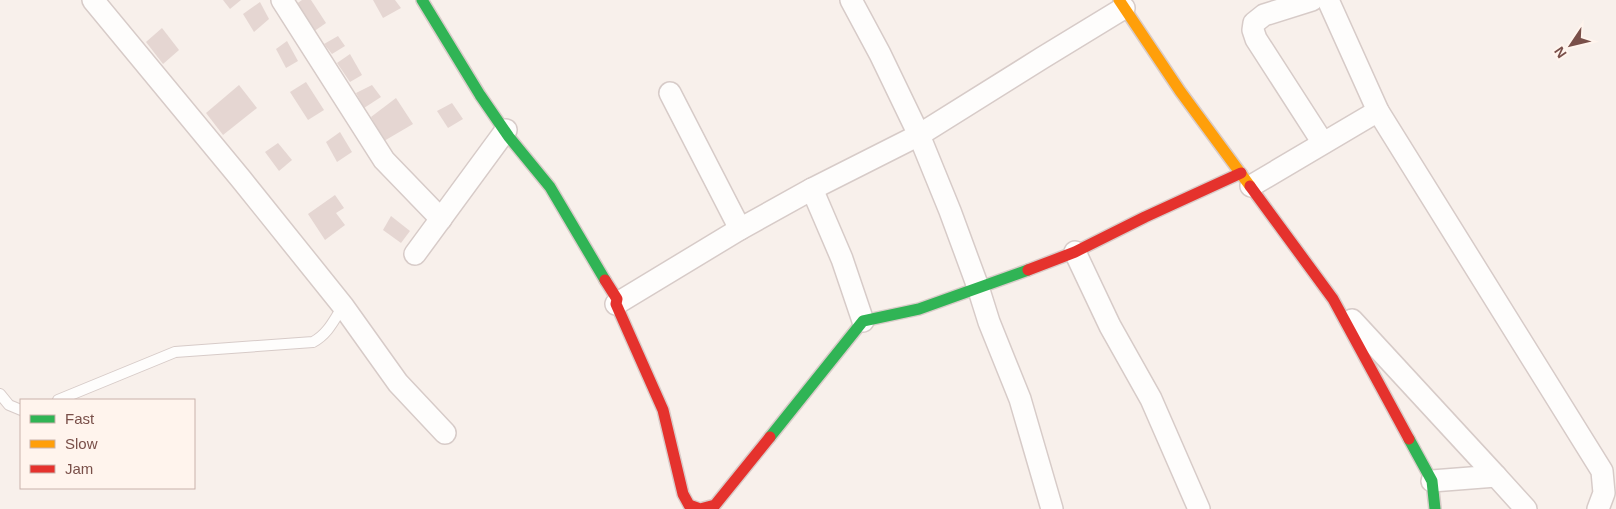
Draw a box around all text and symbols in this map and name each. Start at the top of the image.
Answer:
north arrow [1546,20,1596,70]
text: N [1551,44,1570,61]
legend [20,399,195,489]
text: Fast [65,410,95,427]
text: Slow [65,435,98,452]
text: Jam [65,460,93,477]

